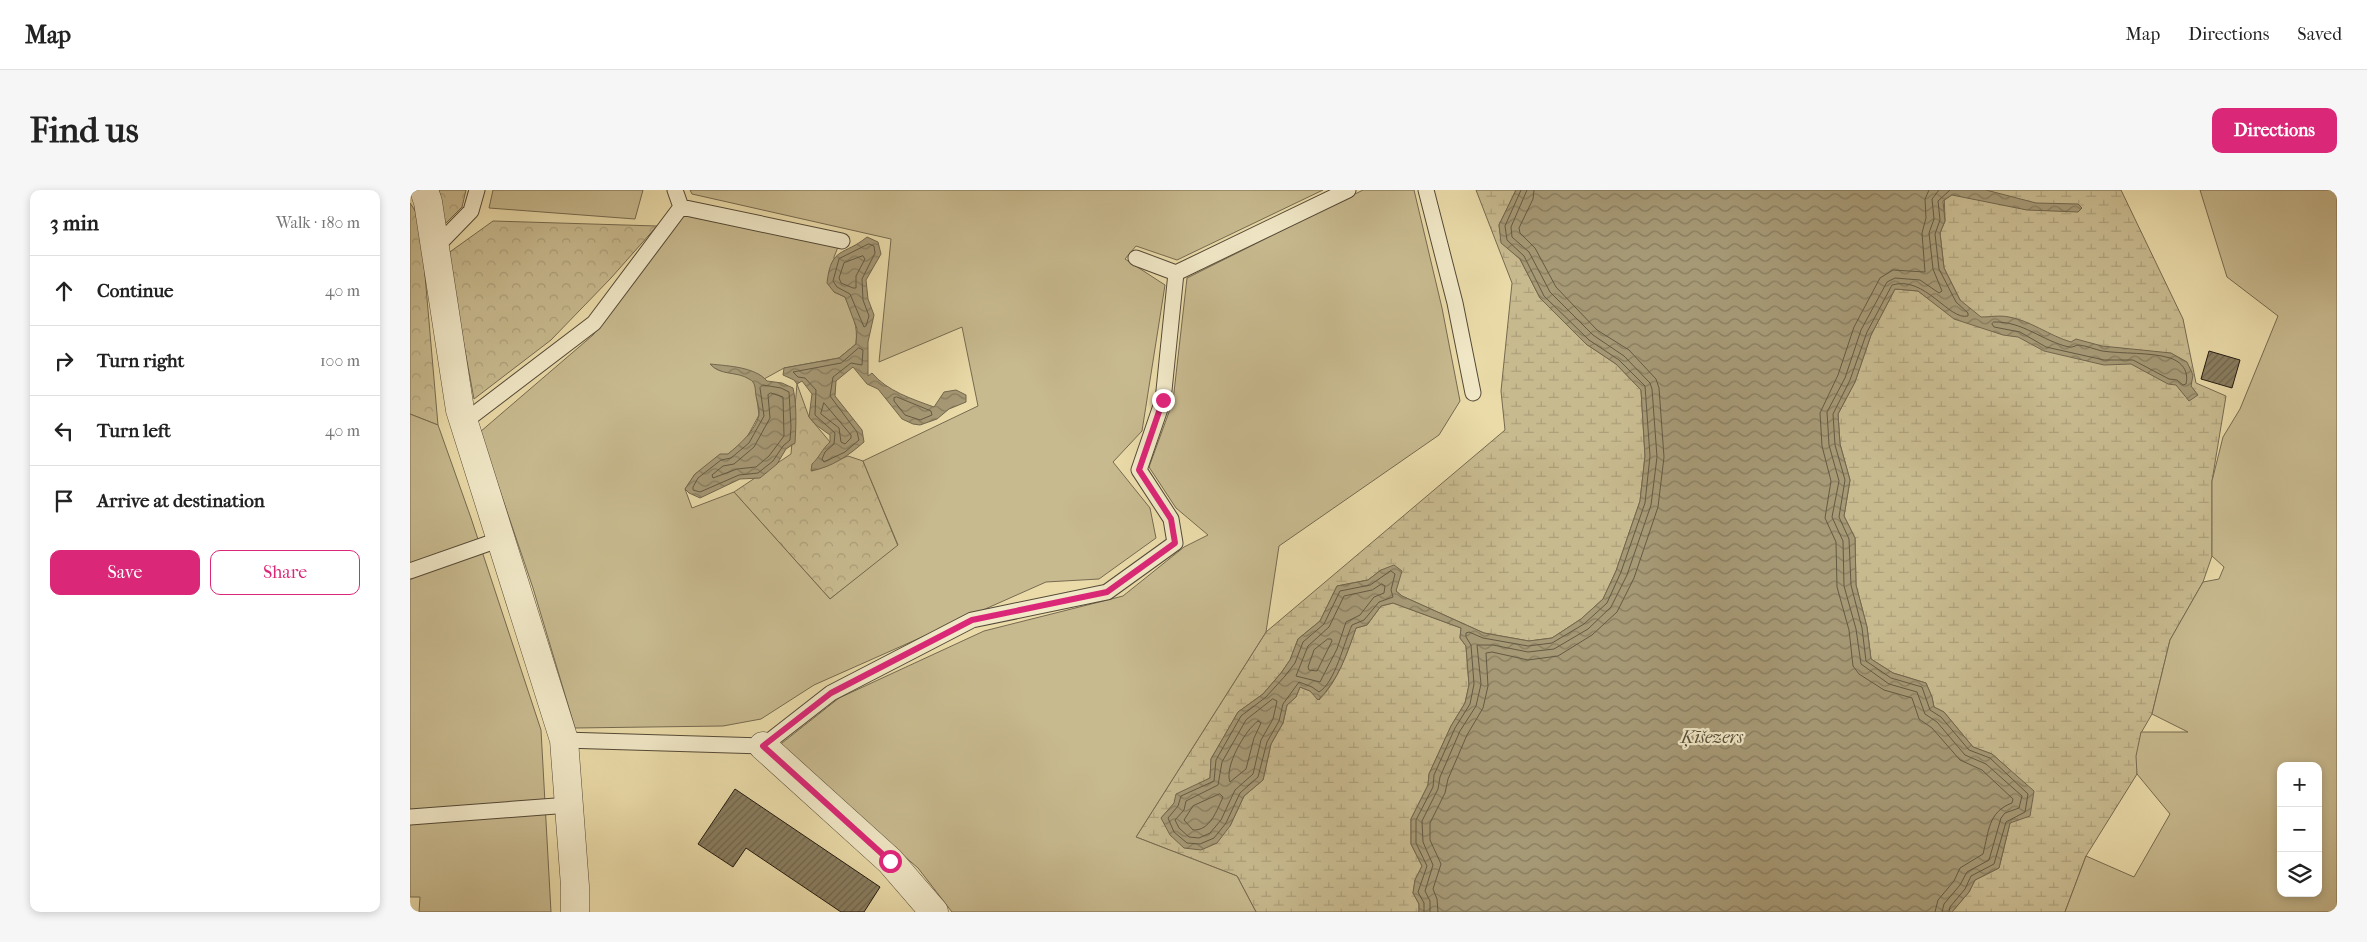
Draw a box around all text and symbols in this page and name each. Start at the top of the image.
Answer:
text: Map [25,21,71,49]
text: Map [2126,24,2160,45]
text: Directions [2188,24,2269,45]
text: Saved [2297,24,2342,45]
button: Directions [2212,108,2337,153]
text: Find us [30,110,139,151]
text: 3 min [50,211,99,235]
text: Walk · 180 m [276,213,360,232]
icon: ahead [50,277,78,305]
text: Continue [97,280,173,302]
text: 40 m [325,281,360,300]
icon: right [50,347,78,375]
text: Turn right [97,350,184,372]
text: 100 m [320,351,360,370]
route end [1152,389,1175,412]
icon: left [50,417,78,445]
text: Turn left [97,420,171,442]
text: 40 m [325,421,360,440]
icon: arrive [50,487,78,515]
text: Arrive at destination [97,490,265,512]
button: Save [50,550,200,595]
button: Share [210,550,360,595]
water label: Ķīšezers [1679,727,1743,748]
map controls [2277,762,2322,897]
button: + [2277,762,2322,807]
button: − [2277,807,2322,852]
route start [879,850,902,873]
button: layers [2277,852,2322,897]

